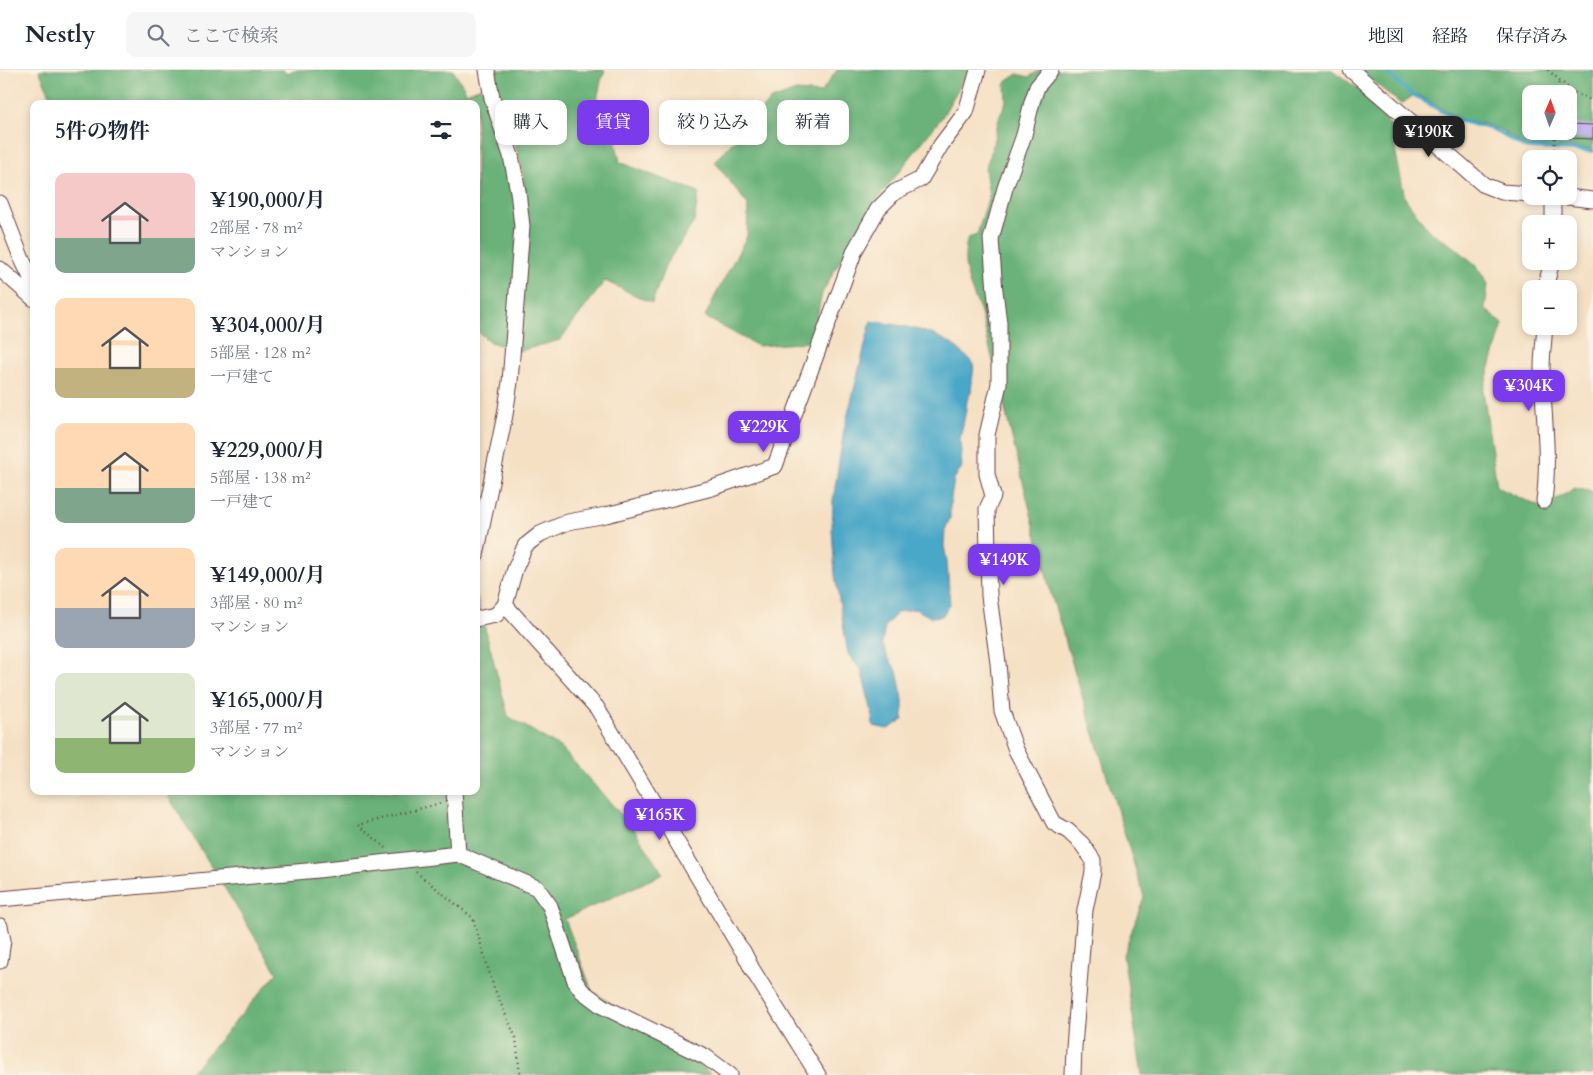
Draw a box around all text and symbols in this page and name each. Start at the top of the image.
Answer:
search box [126,12,476,57]
text: Nestly [25,18,96,51]
icon: search [144,21,172,49]
text: ここで検索 [184,23,279,49]
text: 地図 [1368,24,1404,49]
text: 経路 [1432,24,1468,49]
text: 保存済み [1496,24,1568,49]
north arrow [1522,85,1578,140]
map controls [1522,85,1577,335]
chip: 購入 [495,100,567,145]
chip: 賃貸 [577,100,649,145]
chip: 絞り込み [659,100,767,145]
chip: 新着 [777,100,849,145]
icon: filters [427,116,455,144]
pin: ¥190K [1394,116,1464,158]
text: 5件の物件 [55,117,150,146]
text: ¥190K [1404,121,1454,143]
button: locate [1522,150,1577,205]
text: ¥190,000/月 [210,186,326,215]
icon: home [95,193,155,253]
button: + [1522,215,1577,270]
text: 2部屋 · 78 m² [210,217,302,239]
text: マンション [210,241,289,263]
button: − [1522,280,1577,335]
text: ¥304,000/月 [210,311,326,340]
icon: home [95,318,155,378]
text: 5部屋 · 128 m² [210,342,311,364]
text: 一戸建て [210,366,274,388]
pin: ¥304K [1494,370,1564,412]
text: ¥304K [1504,375,1554,397]
pin: ¥229K [729,410,799,453]
text: ¥229K [739,416,789,438]
text: ¥229,000/月 [210,436,326,465]
icon: home [95,443,155,503]
text: 5部屋 · 138 m² [210,467,311,489]
text: 一戸建て [210,491,274,513]
pin: ¥149K [969,544,1039,586]
text: ¥149K [979,549,1029,571]
text: ¥149,000/月 [210,561,326,590]
icon: home [95,568,155,628]
text: 3部屋 · 80 m² [210,592,302,614]
text: マンション [210,616,289,638]
text: ¥165,000/月 [210,686,326,715]
icon: home [95,693,155,753]
text: 3部屋 · 77 m² [210,717,302,739]
text: マンション [210,741,289,763]
pin: ¥165K [625,798,695,841]
text: ¥165K [635,804,685,826]

